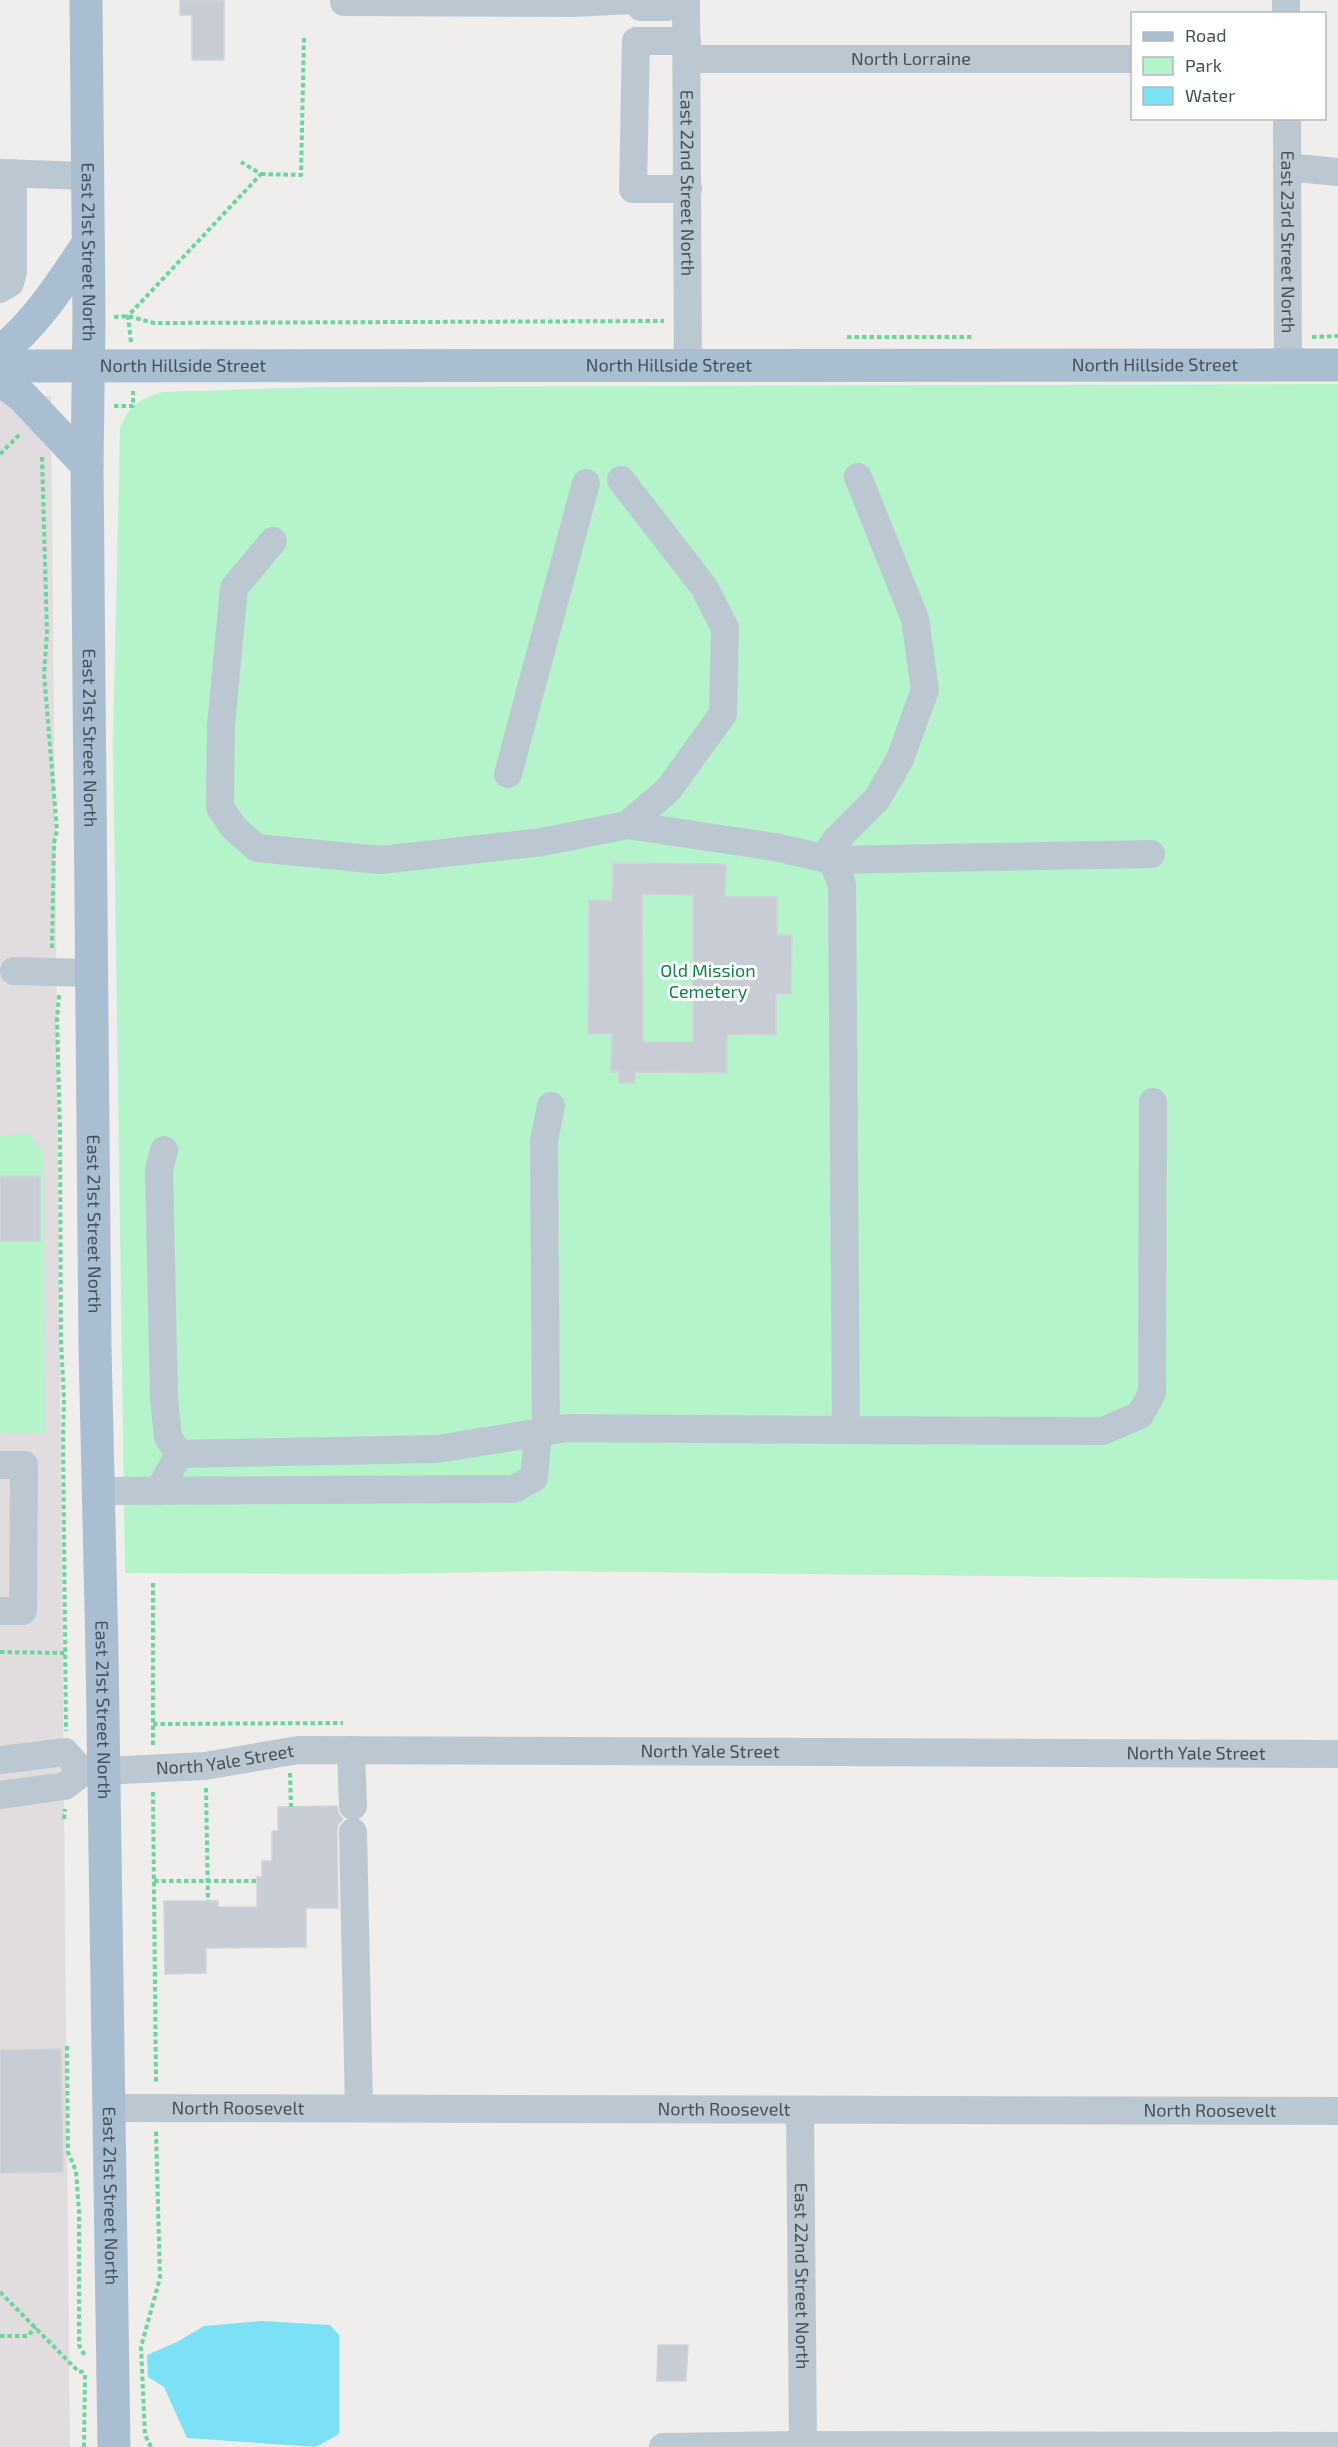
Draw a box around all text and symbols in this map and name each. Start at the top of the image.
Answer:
legend [1131,12,1326,120]
text: Road [1185,24,1226,46]
street label: North Lorraine [851,47,971,69]
text: Park [1185,54,1222,76]
text: Water [1185,84,1235,106]
street label: East 22nd Street North [676,90,700,276]
street label: East 23rd Street North [1277,150,1300,334]
street label: East 21st Street North [78,162,101,342]
street label: North Hillside Street [586,353,752,376]
street label: North Hillside Street [1072,353,1238,375]
street label: North Hillside Street [100,354,266,376]
street label: East 21st Street North [79,648,102,827]
park label: Old Mission Cemetery [660,959,756,1002]
street label: East 21st Street North [83,1134,107,1313]
street label: East 21st Street North [91,1620,116,1799]
street label: North Yale Street [155,1739,296,1778]
street label: North Yale Street [640,1739,780,1762]
street label: North Yale Street [1126,1741,1266,1764]
street label: North Roosevelt [171,2096,305,2118]
street label: North Roosevelt [657,2097,791,2120]
street label: North Roosevelt [1143,2099,1277,2121]
street label: East 21st Street North [99,2106,124,2285]
street label: East 22nd Street North [791,2183,814,2369]

